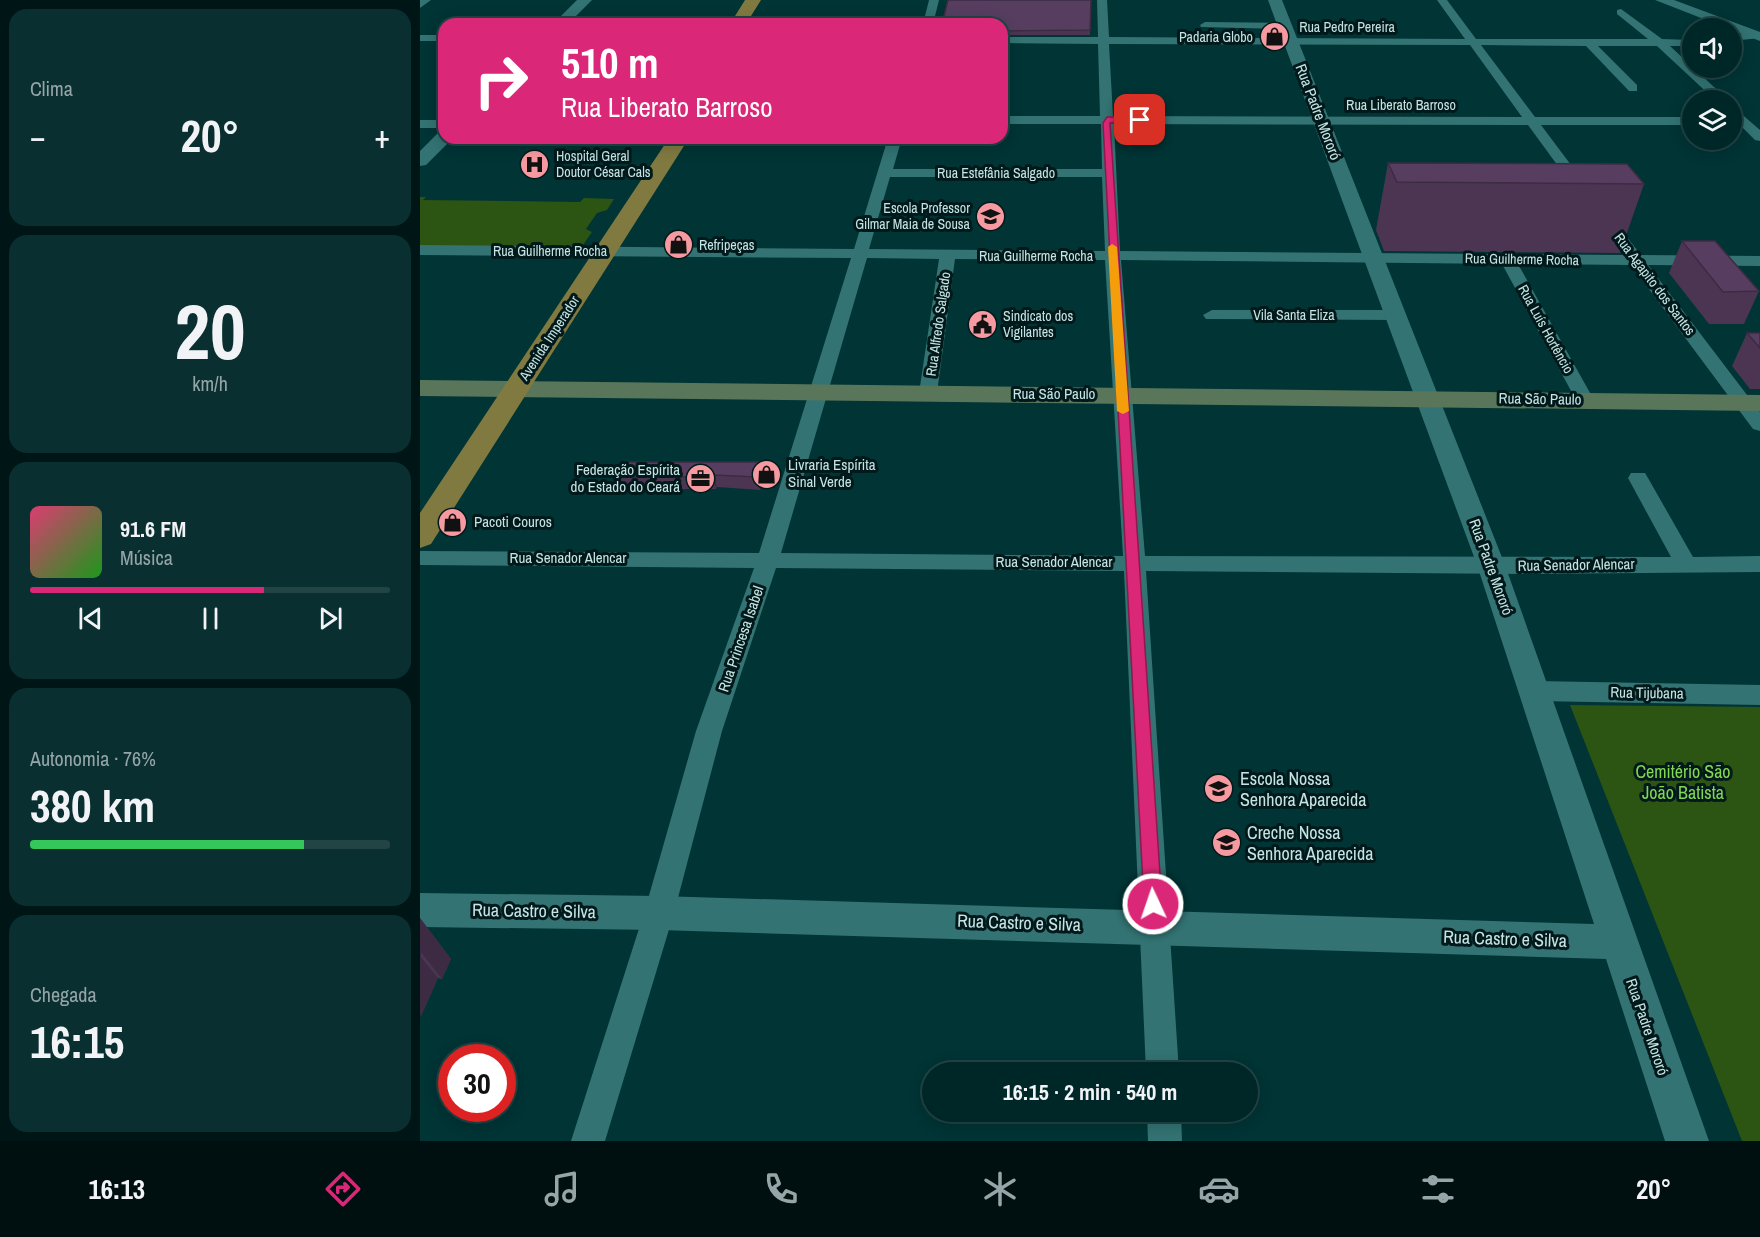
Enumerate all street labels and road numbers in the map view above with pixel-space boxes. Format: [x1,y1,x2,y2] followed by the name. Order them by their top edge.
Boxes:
[1299,18,1395,36] street label: Rua Pedro Pereira
[1291,61,1346,163] street label: Rua Padre Mororó
[1346,96,1456,114] street label: Rua Liberato Barroso
[937,164,1055,182] street label: Rua Estefânia Salgado
[1611,229,1700,339] street label: Rua Agapito dos Santos
[493,242,608,260] street label: Rua Guilherme Rocha
[979,247,1094,265] street label: Rua Guilherme Rocha
[1465,249,1580,269] street label: Rua Guilherme Rocha
[922,271,954,377] street label: Rua Alfredo Salgado
[1514,281,1578,377] street label: Rua Luís Hortêncio
[514,292,583,385] street label: Avenida Imperador
[1253,306,1335,324] street label: Vila Santa Eliza
[1013,383,1096,404] street label: Rua São Paulo
[1498,387,1582,410] street label: Rua São Paulo
[1464,516,1519,618] street label: Rua Padre Mororó
[510,547,626,568] street label: Rua Senador Alencar
[996,551,1112,572] street label: Rua Senador Alencar
[1517,553,1635,576] street label: Rua Senador Alencar
[713,583,768,695] street label: Rua Princesa Isabel
[1610,681,1684,704] street label: Rua Tijubana
[472,897,596,924] street label: Rua Castro e Silva
[957,908,1081,937] street label: Rua Castro e Silva
[1443,924,1567,953] street label: Rua Castro e Silva
[1621,976,1674,1078] street label: Rua Padre Mororó

